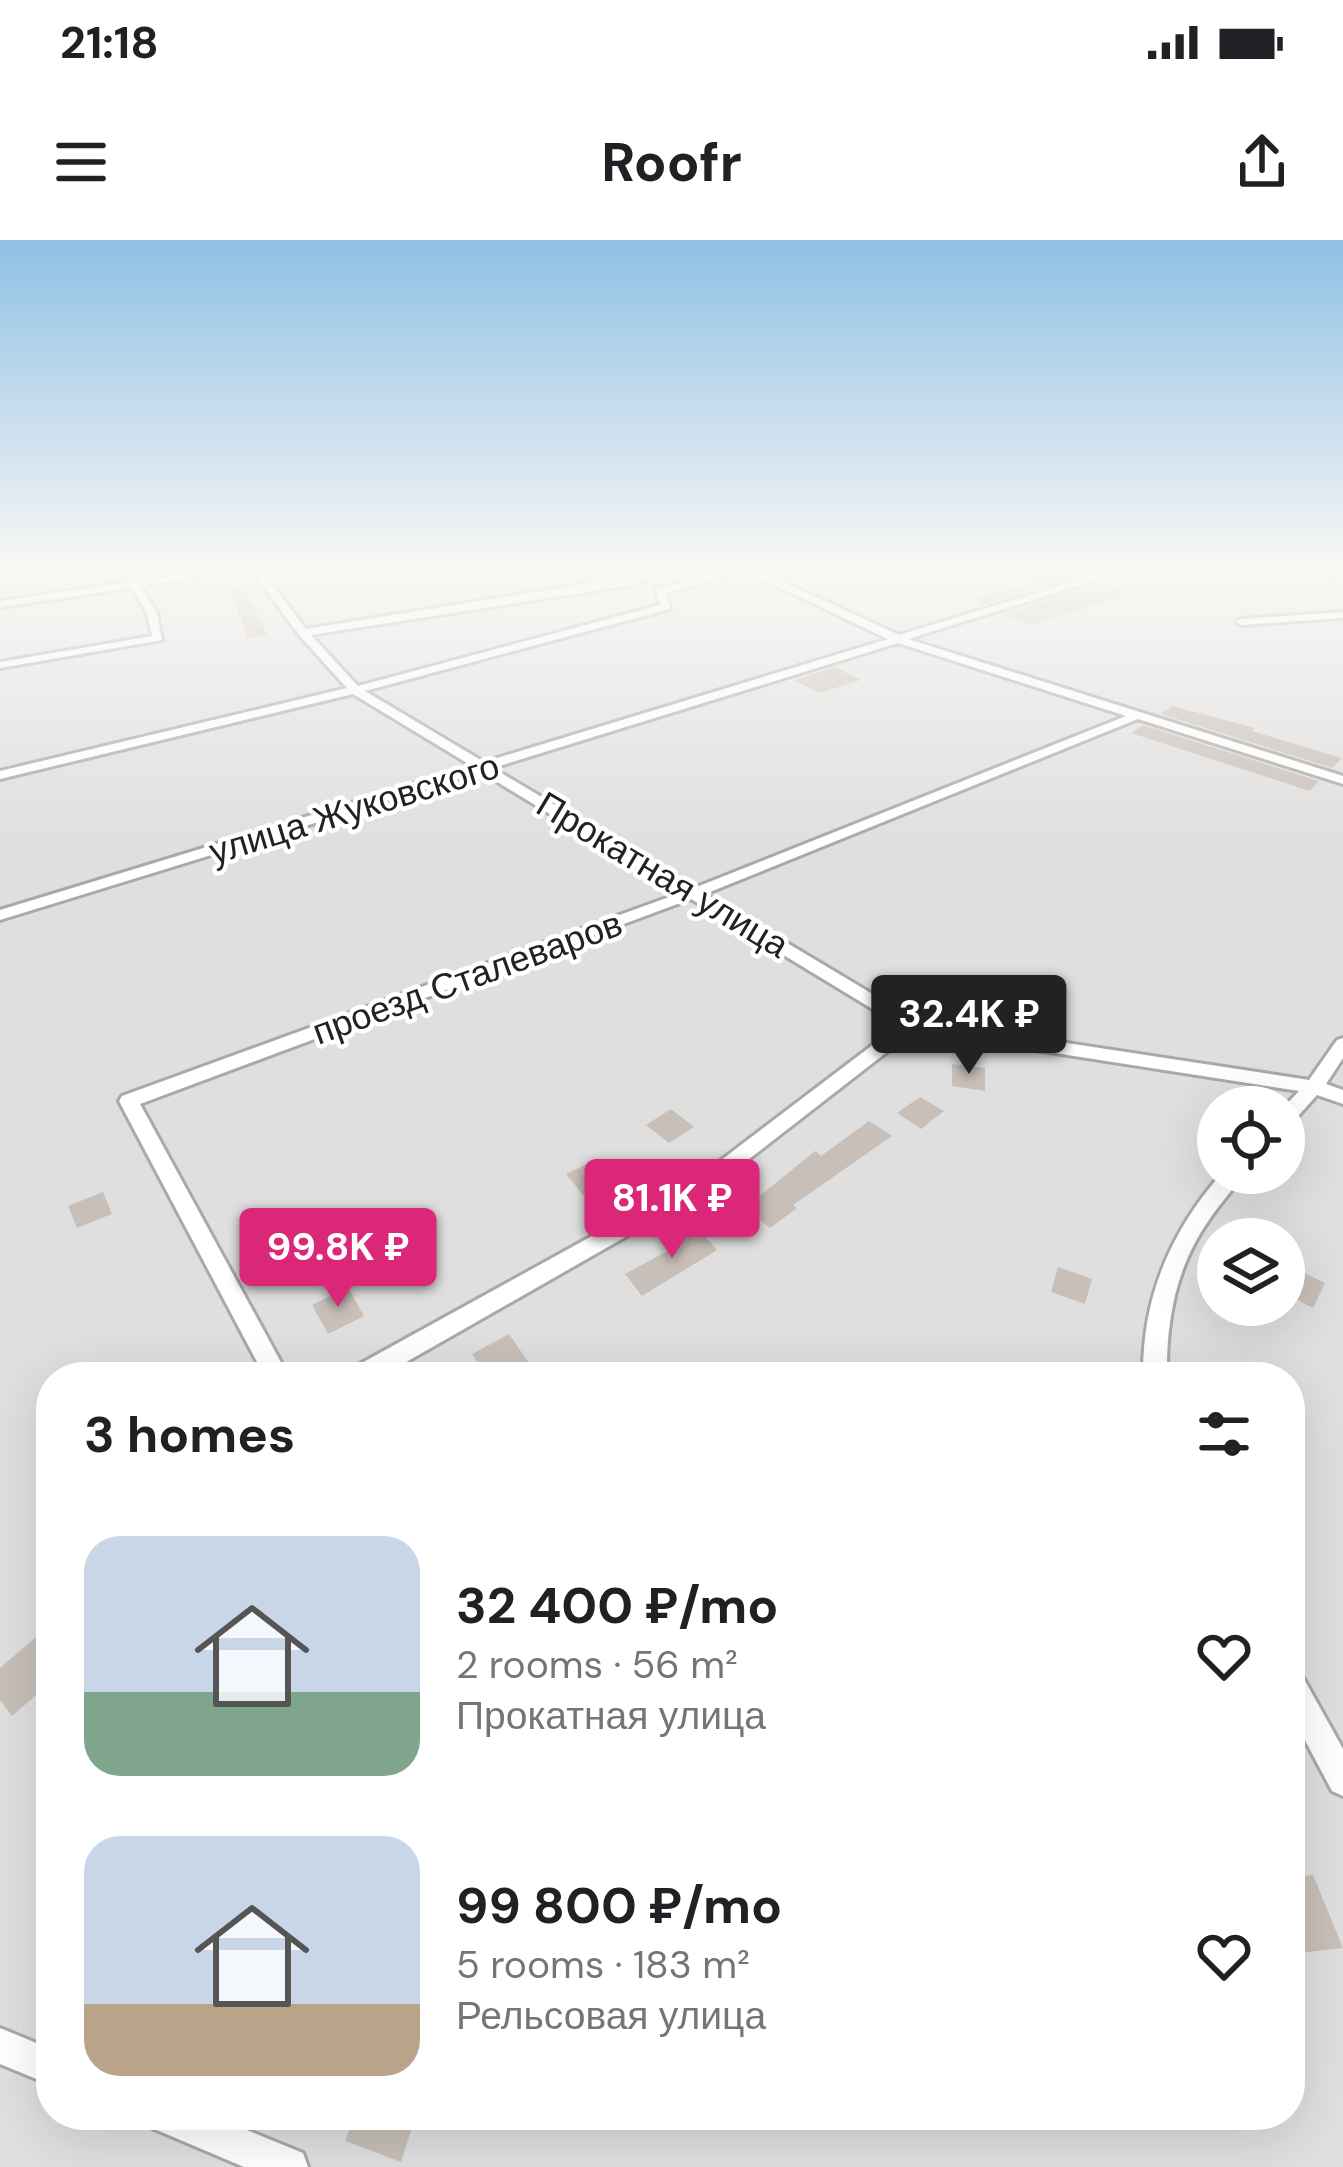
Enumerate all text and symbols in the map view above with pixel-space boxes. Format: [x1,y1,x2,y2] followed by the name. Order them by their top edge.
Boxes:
[60,13,159,72] text: 21:18
[601,127,742,198] text: Roofr
[48,129,114,195] icon: menu
[1229,129,1295,195] icon: share
[203,742,505,875] street label: улица Жуковского
[528,781,798,969] street label: Прокатная улица
[306,900,628,1055] street label: проезд Сталеваров
[858,975,1080,1077] pin: 32.4K ₽
[898,988,1040,1039] text: 32.4K ₽
[1197,1086,1305,1326] map controls
[1197,1086,1305,1194] button: locate
[561,1159,783,1261] pin: 81.1K ₽
[612,1172,732,1223] text: 81.1K ₽
[227,1208,449,1310] pin: 99.8K ₽
[1197,1218,1305,1326] button: layers
[266,1221,410,1272] text: 99.8K ₽
[84,1401,295,1468] text: 3 homes
[1191,1401,1257,1467] icon: filters
[456,1572,778,1639] text: 32 400 ₽/mo
[180,1584,324,1728] icon: home
[1191,1623,1257,1689] icon: heart
[456,1639,738,1690] text: 2 rooms · 56 m²
[456,1690,766,1741] text: Прокатная улица
[456,1872,782,1939] text: 99 800 ₽/mo
[180,1884,324,2028] icon: home
[1191,1923,1257,1989] icon: heart
[456,1939,750,1990] text: 5 rooms · 183 m²
[456,1990,766,2041] text: Рельсовая улица

